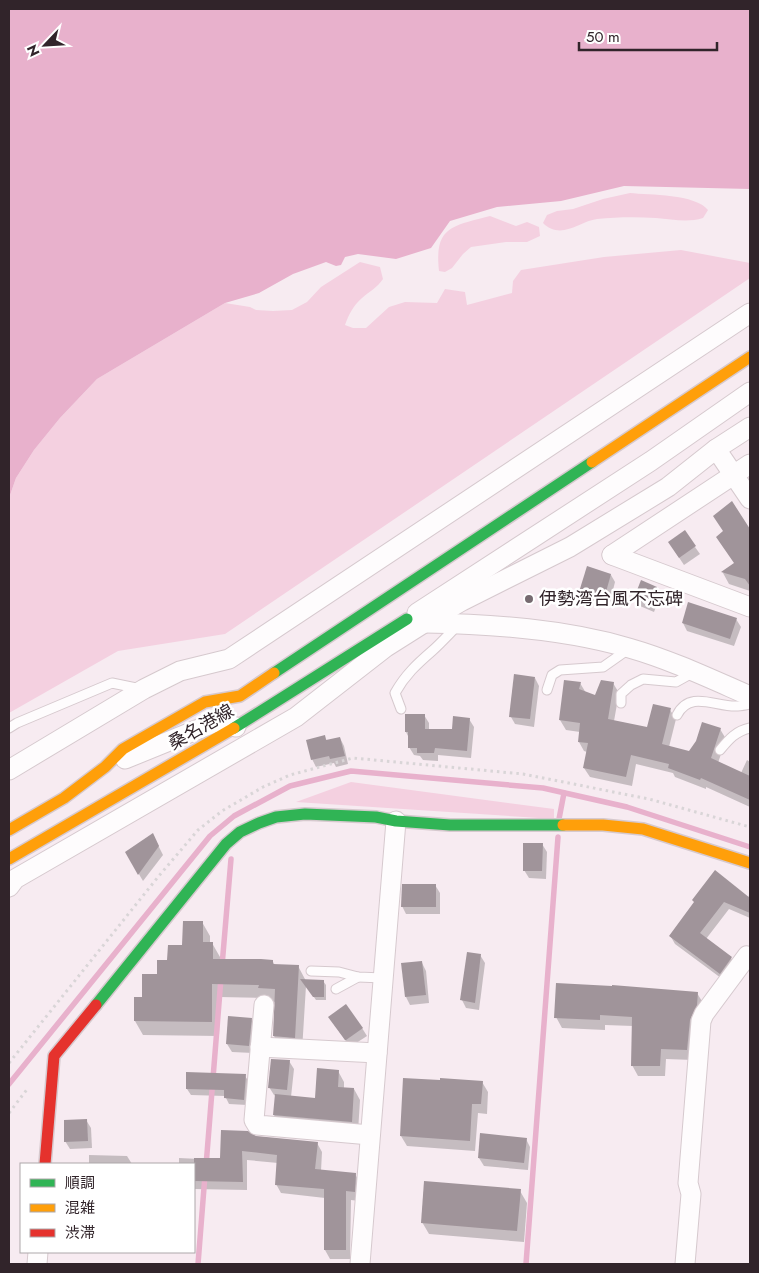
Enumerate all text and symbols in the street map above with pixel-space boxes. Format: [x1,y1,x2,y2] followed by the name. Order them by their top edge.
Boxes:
[20,20,70,70] north arrow
[579,20,716,52] scale bar
[586,26,620,48] text: 50 m
[22,41,45,60] text: N
[539,586,683,612] place label: 伊勢湾台風不忘碑
[523,593,535,605] marker: 伊勢湾台風不忘碑
[163,698,239,756] street label: 桑名港線
[20,1163,195,1253] legend
[65,1172,95,1194] text: 順調
[65,1197,95,1219] text: 混雑
[65,1222,95,1244] text: 渋滞

